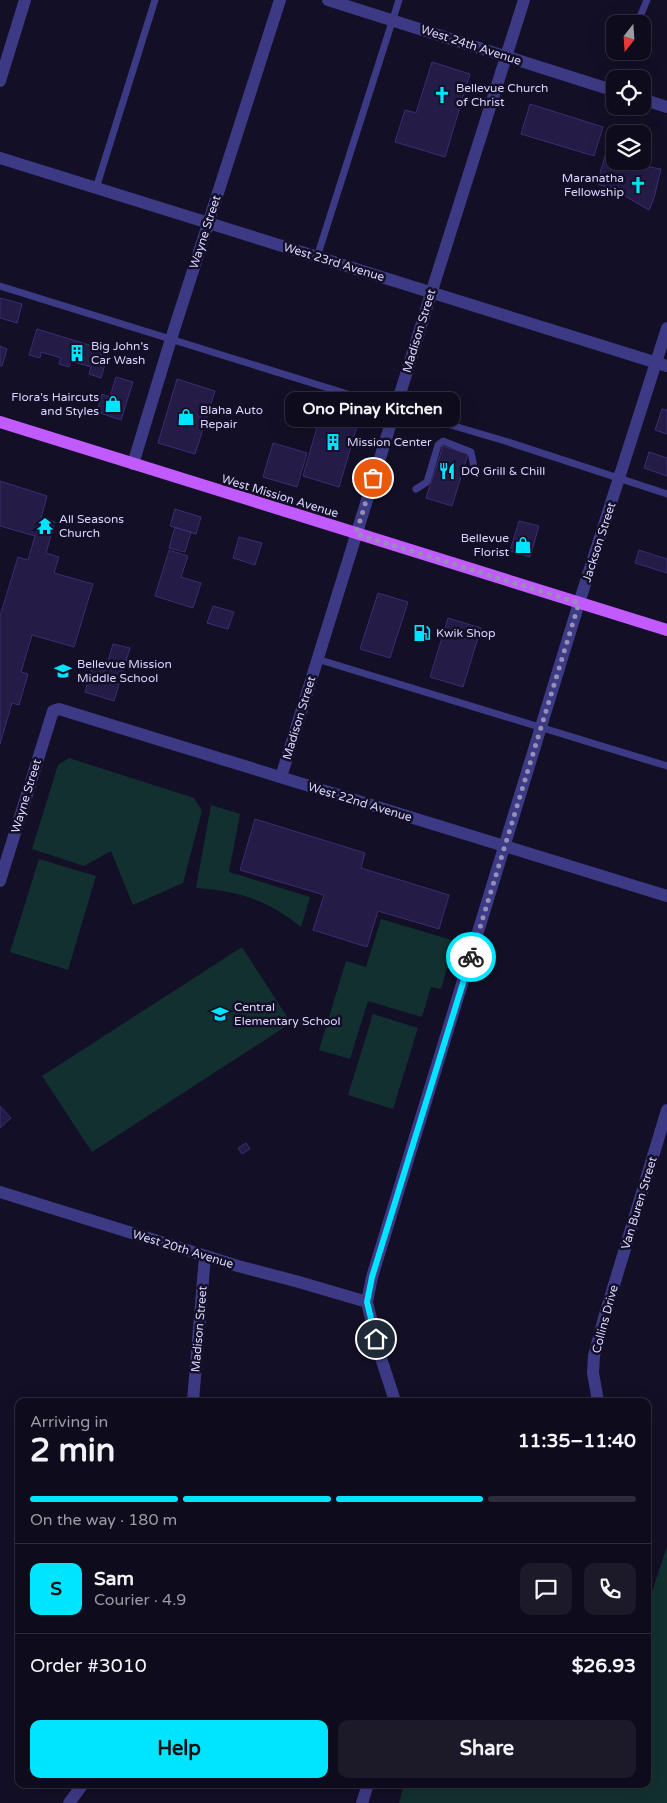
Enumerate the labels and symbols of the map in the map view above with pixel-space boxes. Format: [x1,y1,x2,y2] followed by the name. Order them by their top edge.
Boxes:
[606,15,651,60] north arrow
[419,22,523,68] street label: West 24th Avenue
[456,81,548,109] place label: Bellevue Church of Christ
[432,85,452,105] church icon: Bellevue Church of Christ
[562,171,624,199] place label: Maranatha Fellowship
[628,175,648,195] church icon: Maranatha Fellowship
[187,193,224,270] street label: Wayne Street
[282,240,386,284] street label: West 23rd Avenue
[400,287,438,374] street label: Madison Street
[91,339,149,367] place label: Big John's Car Wash
[67,343,87,363] building icon: Big John's Car Wash
[11,390,99,418] place label: Flora's Haircuts and Styles
[286,393,460,428] callout: Ono Pinay Kitchen
[103,394,123,414] shop icon: Flora's Haircuts and Styles
[200,403,263,431] place label: Blaha Auto Repair
[176,407,196,427] shop icon: Blaha Auto Repair
[323,432,343,452] building icon: Mission Center
[347,435,432,449] place label: Mission Center
[352,457,394,499] pin
[437,461,457,481] restaurant icon: DQ Grill & Chill
[461,464,545,478] place label: DQ Grill & Chill
[220,472,340,521] street label: West Mission Avenue
[580,500,619,584] street label: Jackson Street
[59,512,124,540] place label: All Seasons Church
[35,516,55,536] temple icon: All Seasons Church
[461,531,509,559] place label: Bellevue Florist
[513,535,533,555] shop icon: Bellevue Florist
[412,623,432,643] fuel station icon: Kwik Shop
[436,626,496,640] place label: Kwik Shop
[77,657,172,685] place label: Bellevue Mission Middle School
[53,661,73,681] school or university icon: Bellevue Mission Middle School
[280,674,318,761] street label: Madison Street
[8,757,44,835] street label: Wayne Street
[306,780,414,825] street label: West 22nd Avenue
[446,932,496,982] courier
[234,1000,341,1028] place label: Central Elementary School
[210,1004,230,1024] school or university icon: Central Elementary School
[618,1155,660,1251] street label: Van Buren Street
[131,1227,235,1271] street label: West 20th Avenue
[589,1283,621,1355] street label: Collins Drive
[188,1285,210,1373] street label: Madison Street
[355,1318,397,1360] pin

